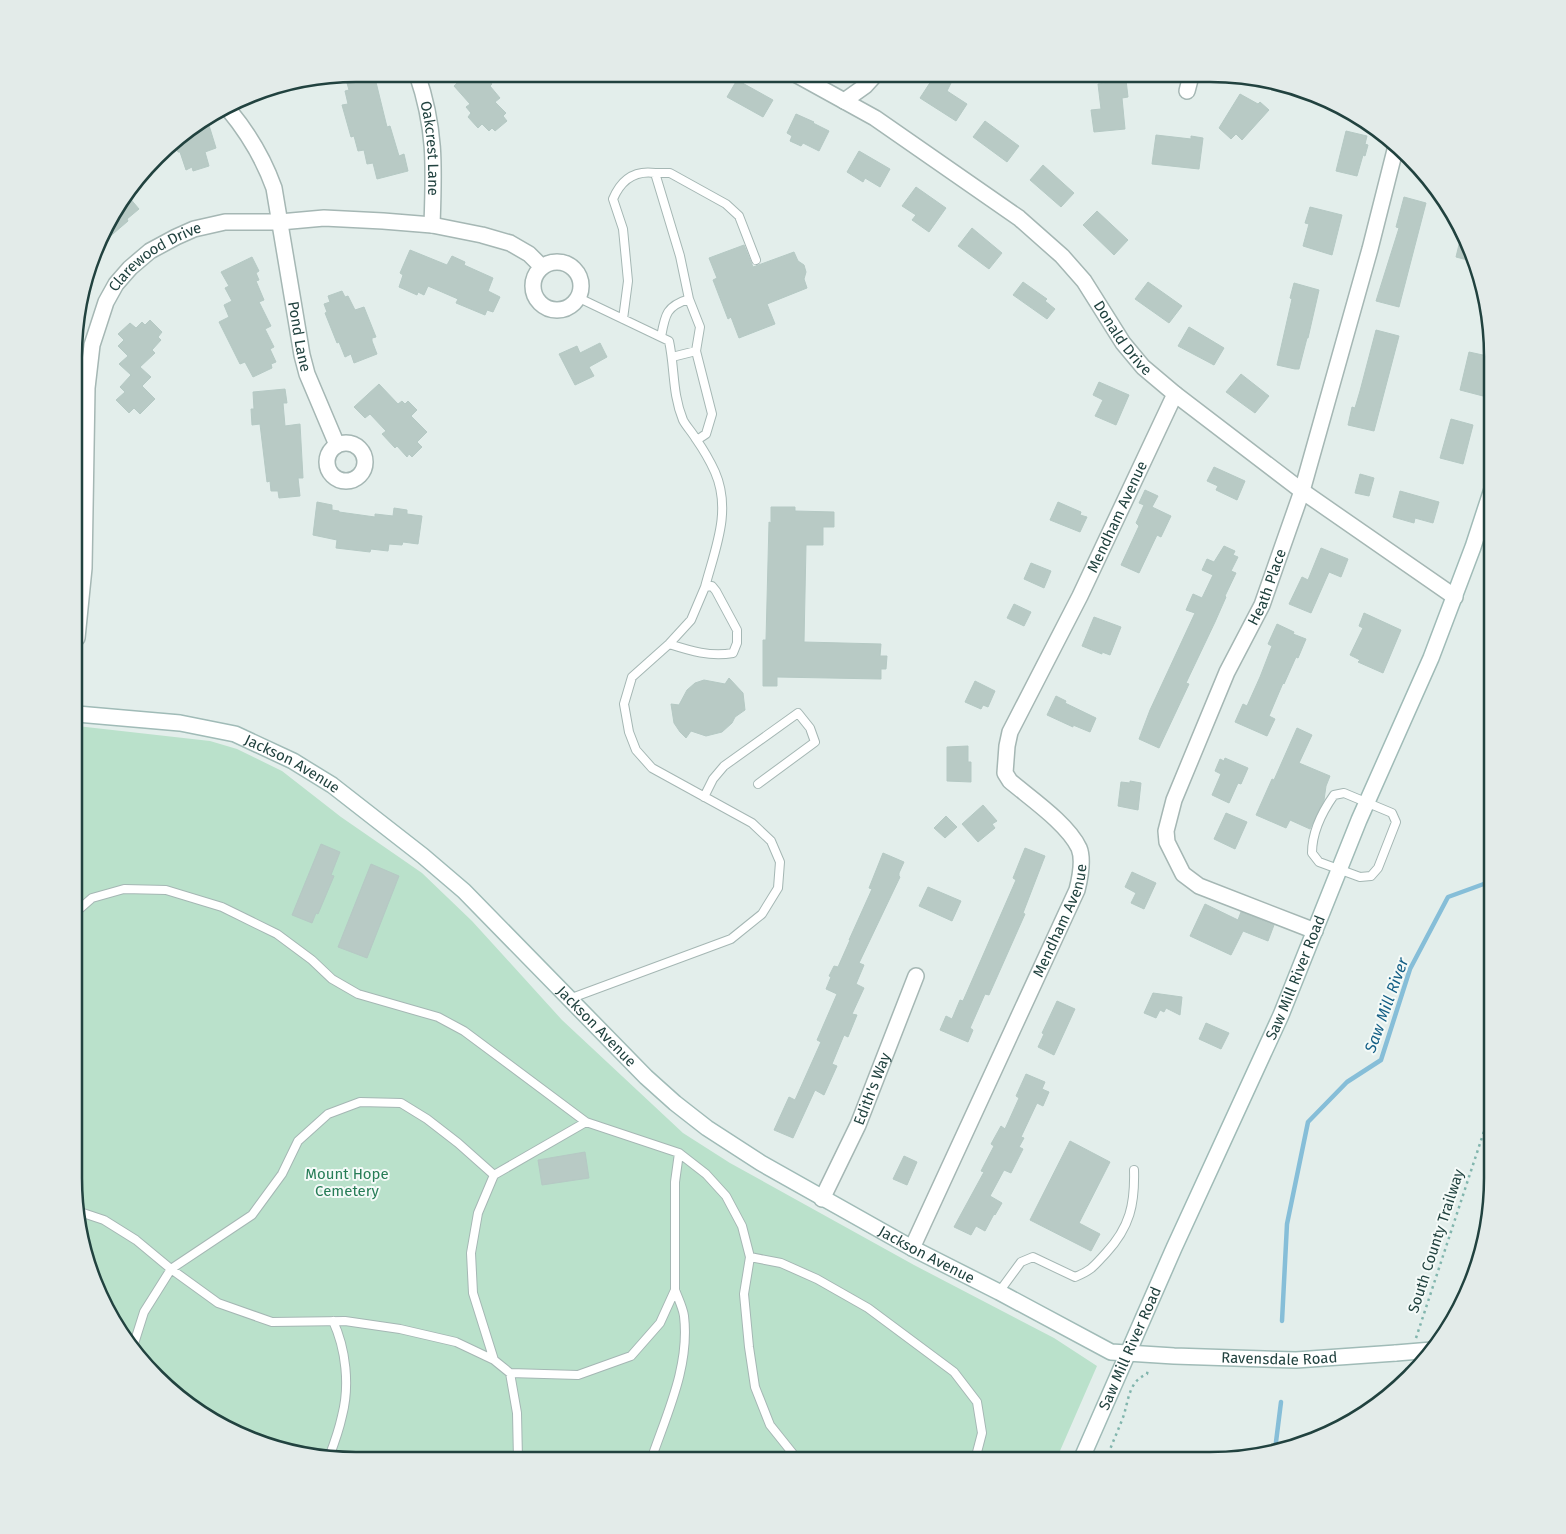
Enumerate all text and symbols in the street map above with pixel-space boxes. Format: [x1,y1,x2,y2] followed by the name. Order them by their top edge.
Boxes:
[416,99,442,196] street label: Oakcrest Lane
[105,219,203,294] street label: Clarewood Drive
[1090,297,1155,379] street label: Donald Drive
[284,300,315,374] street label: Pond Lane
[1083,458,1151,576] street label: Mendham Avenue
[1244,546,1290,628] street label: Heath Place
[242,731,344,797] street label: Jackson Avenue
[1029,863,1090,980] street label: Mendham Avenue
[1262,913,1329,1043] street label: Saw Mill River Road
[1360,954,1413,1056] water label: Saw Mill River
[553,982,640,1071] street label: Jackson Avenue
[850,1049,895,1128] street label: Edith's Way
[305,1165,389,1200] park label: Mount Hope Cemetery
[1404,1166,1468,1315] street label: South County Trailway
[875,1222,978,1287] street label: Jackson Avenue
[1095,1284,1165,1413] street label: Saw Mill River Road
[1221,1348,1338,1369] street label: Ravensdale Road

